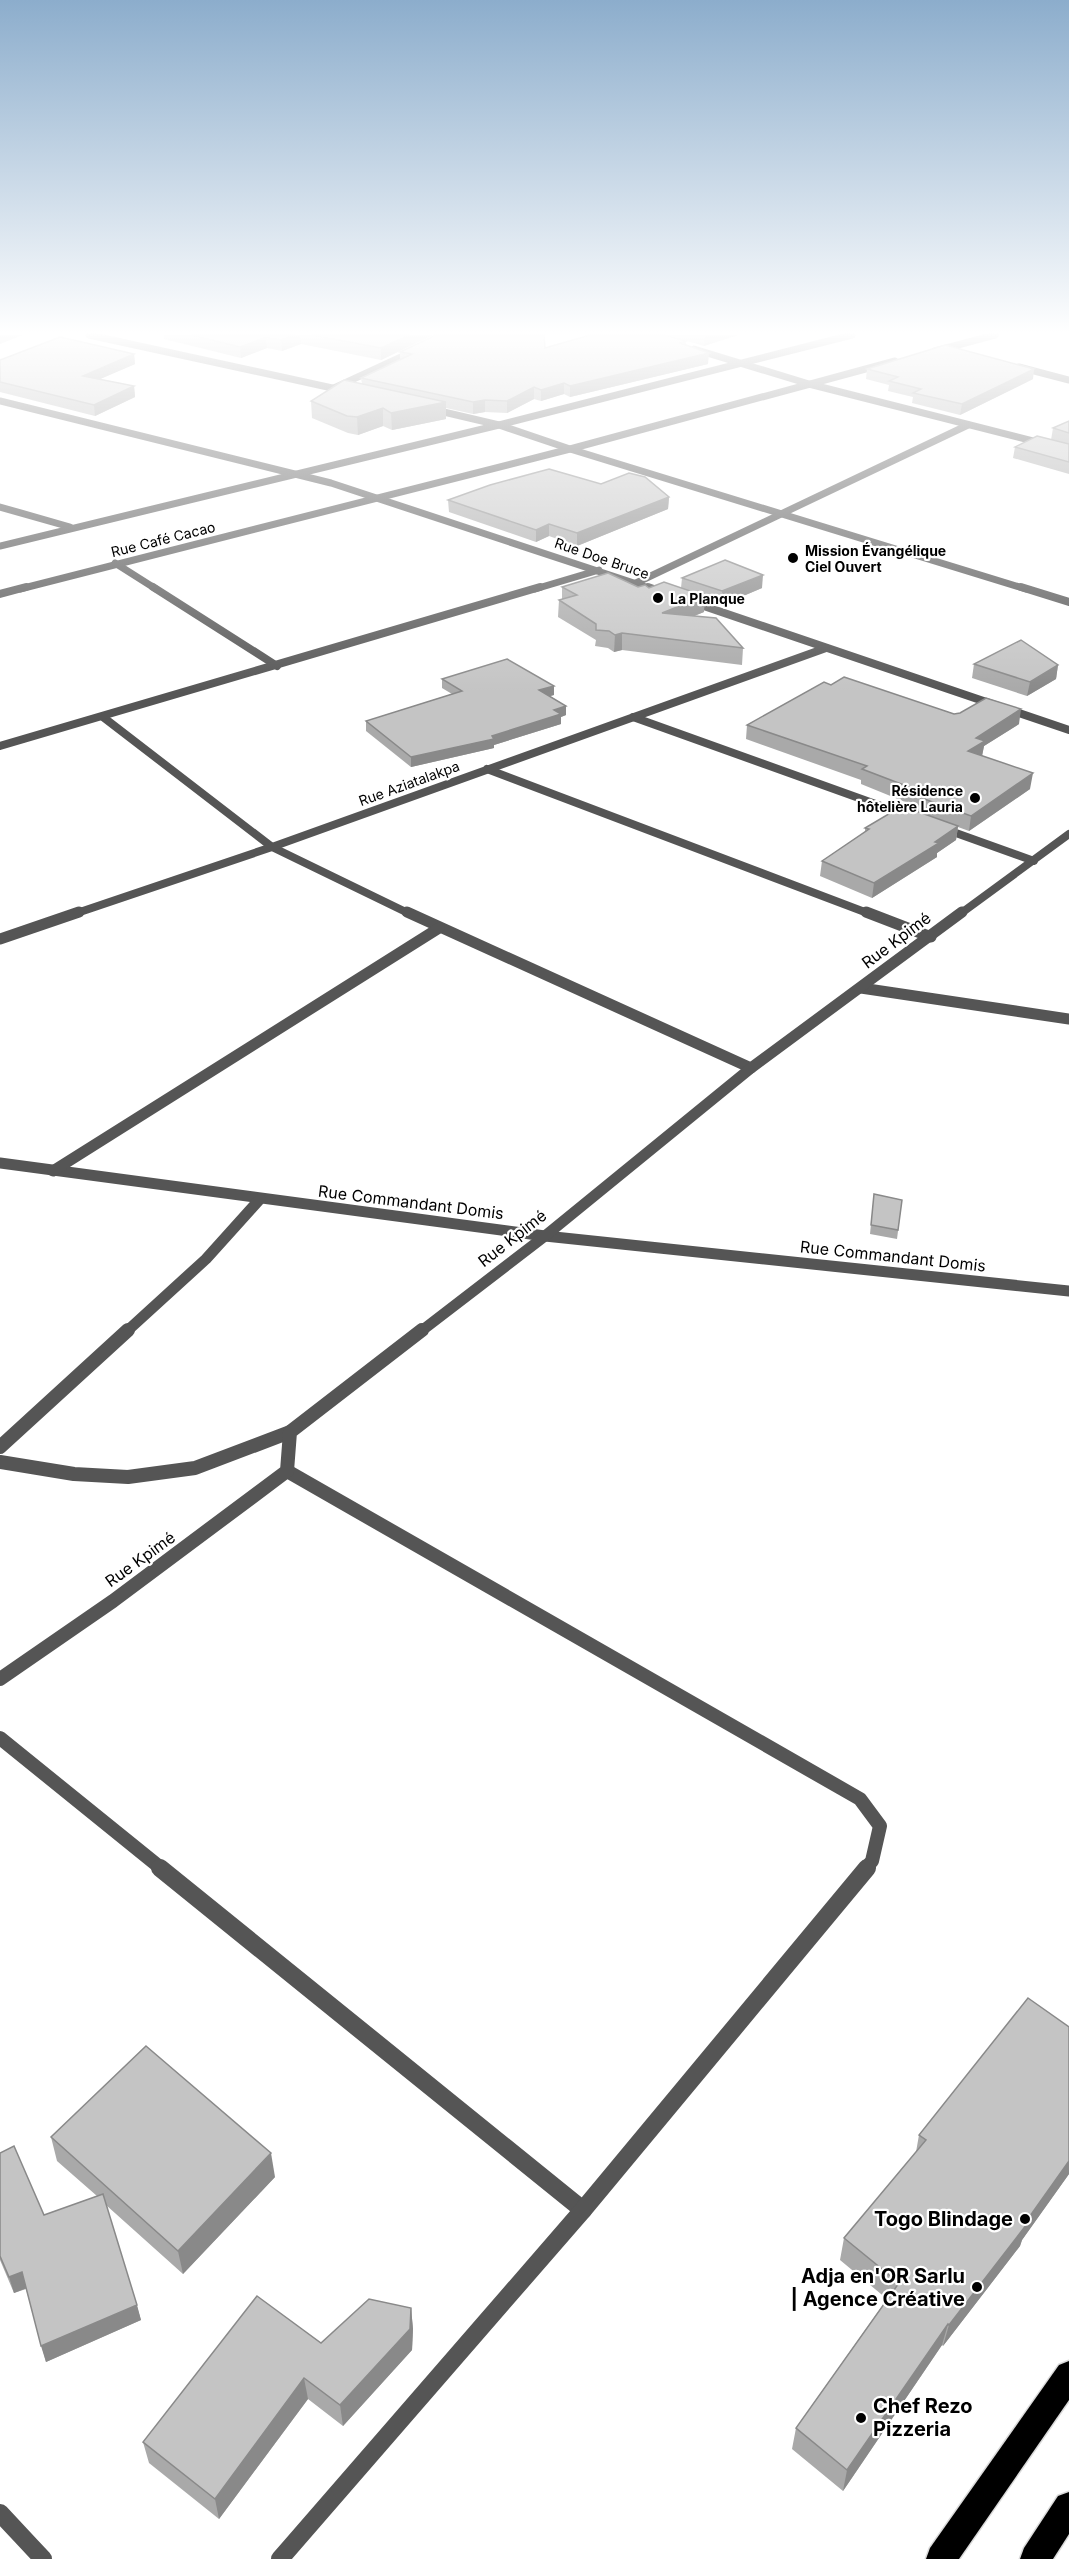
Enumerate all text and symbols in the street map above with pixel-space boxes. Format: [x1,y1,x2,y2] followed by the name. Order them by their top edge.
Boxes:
[109,518,217,560] street label: Rue Café Cacao
[552,534,652,582] street label: Rue Doe Bruce
[805,541,946,575] place label: Mission Évangélique Ciel Ouvert
[786,551,800,565] marker: Mission Évangélique Ciel Ouvert
[670,590,745,607] place label: La Planque
[651,591,665,605] marker: La Planque
[356,757,462,809] street label: Rue Aziatalakpa
[857,782,963,815] place label: Résidence hôtelière Lauria
[968,791,982,805] marker: Résidence hôtelière Lauria
[857,908,935,972] street label: Rue Kpimé
[317,1181,505,1223] street label: Rue Commandant Domis
[474,1205,550,1271] street label: Rue Kpimé
[799,1236,987,1276] street label: Rue Commandant Domis
[101,1527,179,1591] street label: Rue Kpimé
[874,2207,1013,2231] place label: Togo Blindage
[1018,2212,1032,2226] marker: Togo Blindage
[790,2264,965,2311] place label: Adja en'OR Sarlu | Agence Créative
[970,2280,984,2294] marker: Adja en'OR Sarlu | Agence Créative
[873,2394,973,2441] place label: Chef Rezo Pizzeria
[854,2411,868,2425] marker: Chef Rezo Pizzeria

